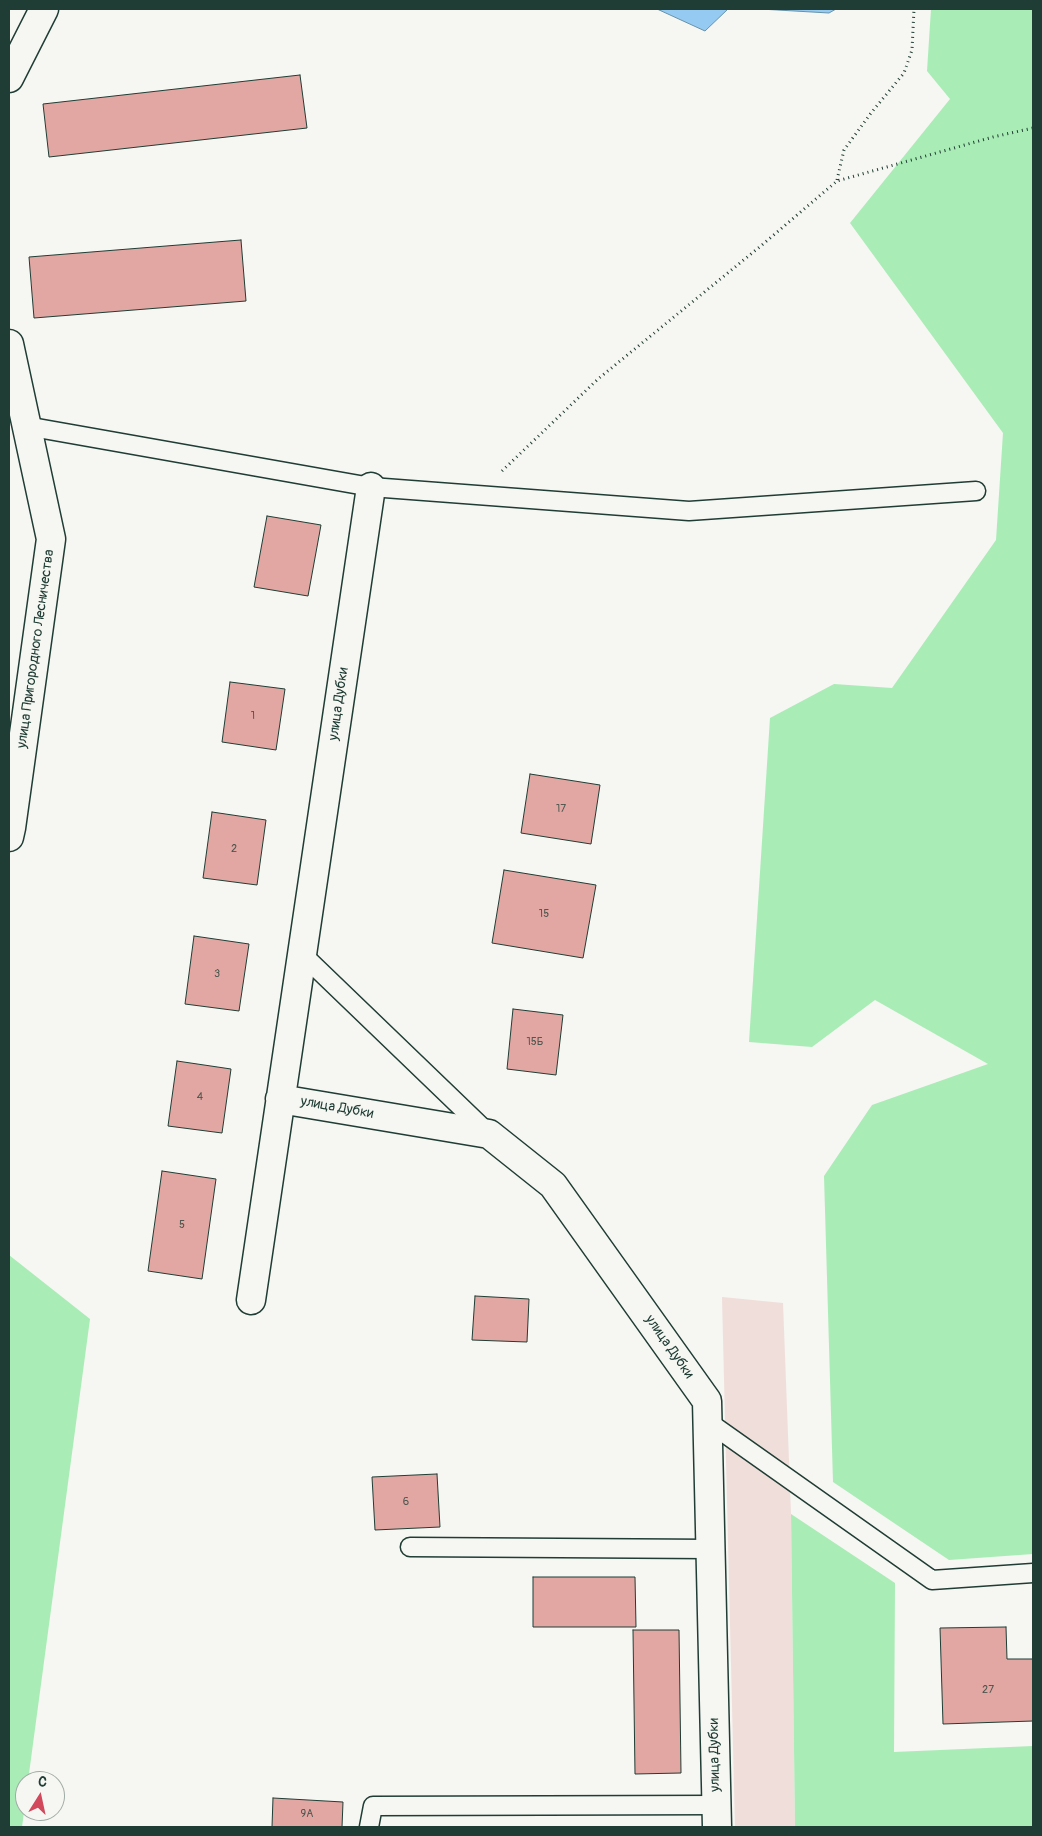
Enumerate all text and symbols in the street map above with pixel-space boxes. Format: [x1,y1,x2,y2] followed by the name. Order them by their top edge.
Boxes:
[14,548,58,750] street label: улица Пригородного Лесничества
[326,666,352,742] street label: улица Дубки
[251,709,255,723] house number: 1
[556,802,566,816] house number: 17
[231,842,237,856] house number: 2
[539,907,549,921] house number: 15
[214,967,220,981] house number: 3
[527,1035,543,1049] house number: 15Б
[197,1090,203,1104] house number: 4
[299,1093,375,1123] street label: улица Дубки
[179,1218,185,1232] house number: 5
[641,1312,697,1382] street label: улица Дубки
[403,1495,409,1509] house number: 6
[982,1683,994,1697] house number: 27
[706,1718,724,1792] street label: улица Дубки
[15,1771,65,1821] north arrow
[37,1773,48,1791] text: С
[301,1807,313,1821] house number: 9А

